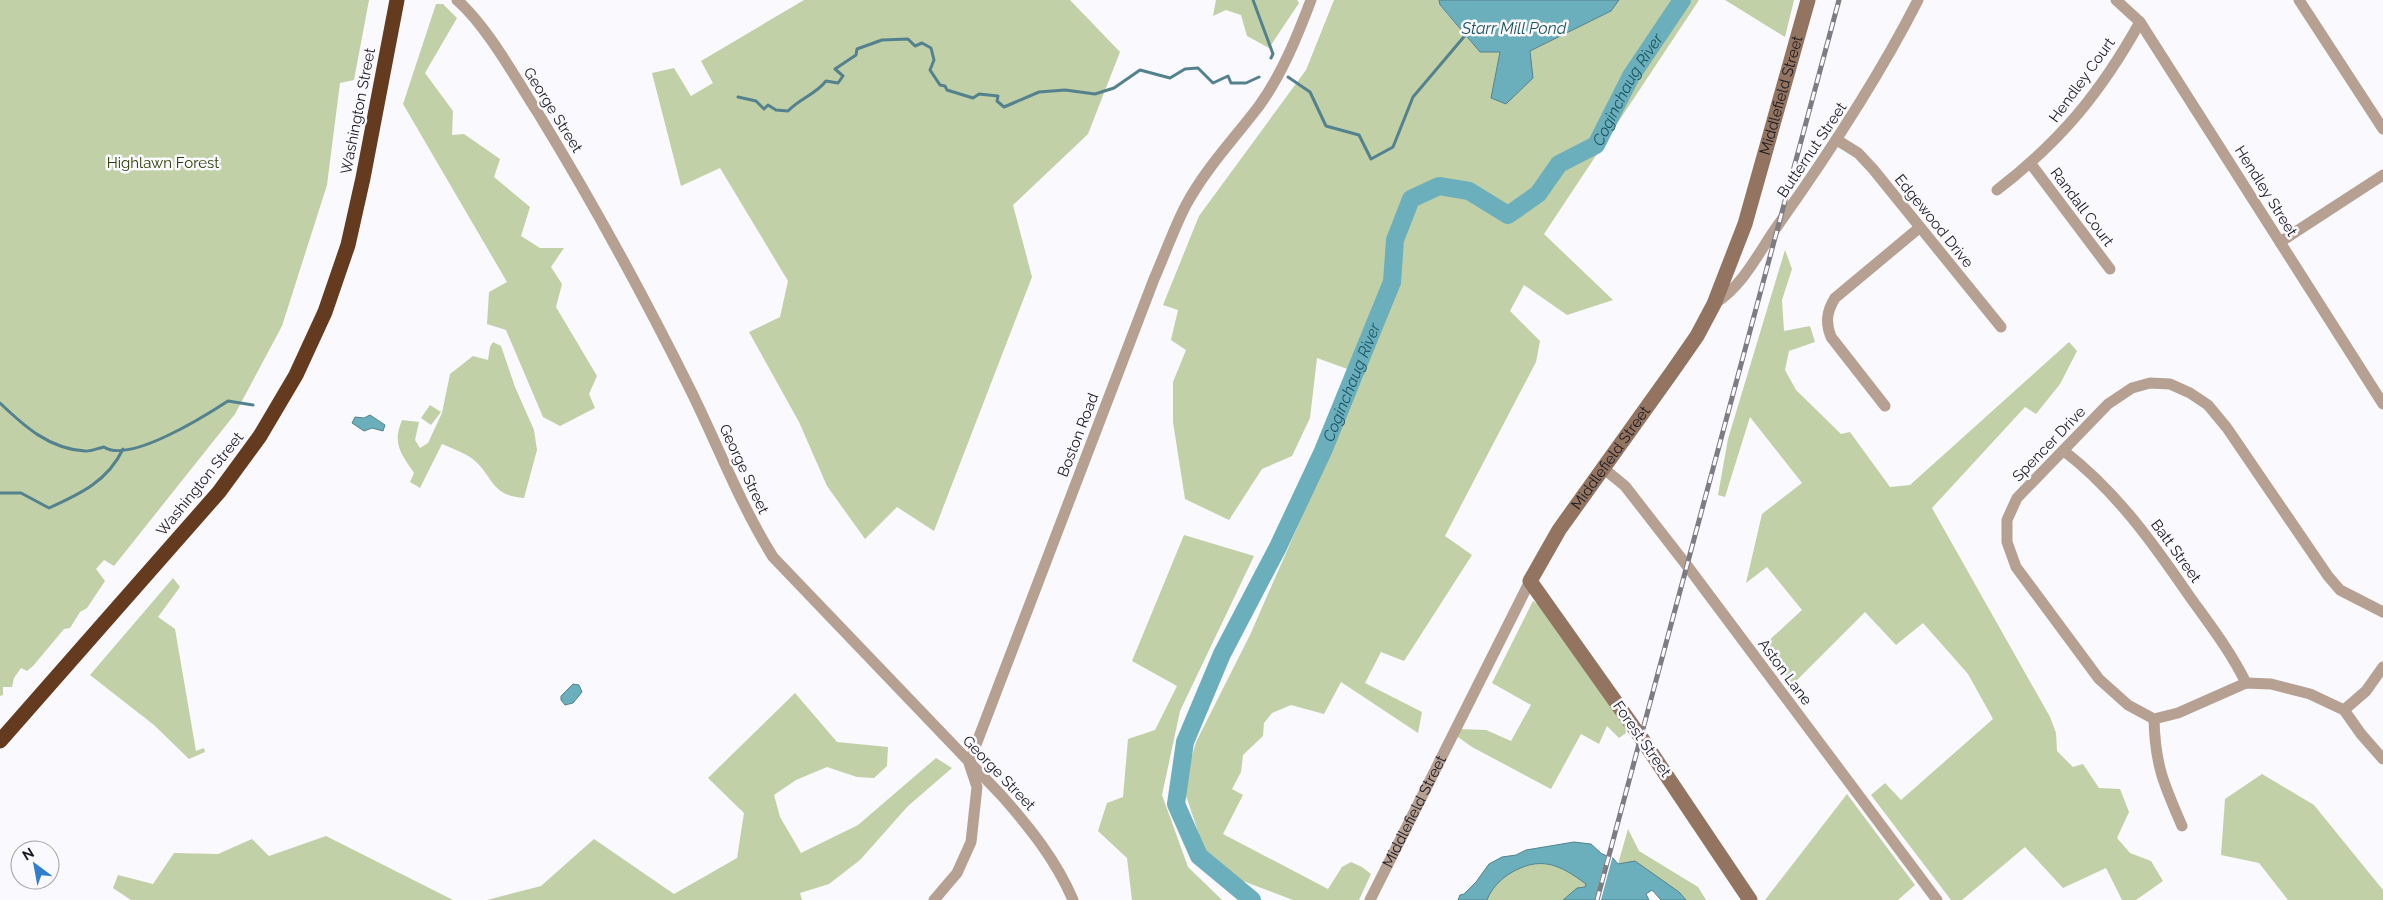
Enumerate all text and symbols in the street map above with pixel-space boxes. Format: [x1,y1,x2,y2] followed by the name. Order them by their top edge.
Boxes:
[1461,19,1567,38] water label: Starr Mill Pond
[1588,29,1667,149] water label: Coginchaug River
[1756,34,1807,157] street label: Middlefield Street
[2045,34,2119,126] street label: Hendley Court
[337,46,379,176] street label: Washington Street
[520,64,586,156] street label: George Street
[1774,99,1850,201] street label: Butternut Street
[2231,142,2301,240] street label: Hendley Street
[107,154,219,172] park label: Highlawn Forest
[2047,164,2117,250] street label: Randall Court
[1891,171,1977,271] street label: Edgewood Drive
[1319,320,1384,444] water label: Coginchaug River
[1054,390,1102,480] street label: Boston Road
[1567,402,1654,513] street label: Middlefield Street
[2009,403,2089,485] street label: Spencer Drive
[715,421,773,517] street label: George Street
[153,428,247,540] street label: Washington Street
[2147,516,2205,586] street label: Batt Street
[1754,635,1816,709] street label: Aston Lane
[1609,697,1675,781] street label: Forest Street
[959,732,1039,814] street label: George Street
[1379,752,1450,871] street label: Middlefield Street
[10,840,60,890] north arrow
[19,844,37,864] text: N

